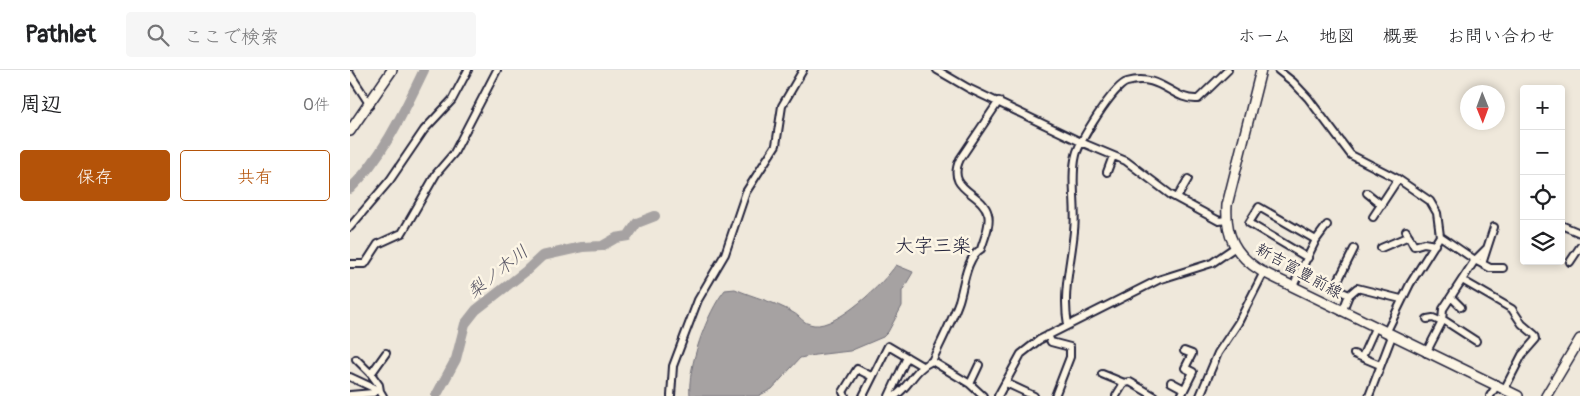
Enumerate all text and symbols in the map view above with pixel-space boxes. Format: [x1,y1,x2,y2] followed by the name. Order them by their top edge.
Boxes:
[126,12,476,57] search box
[25,20,96,49] text: Pathlet
[144,21,172,49] icon: search
[184,25,279,49] text: ここで検索
[1238,25,1291,48] text: ホーム
[1319,25,1355,48] text: 地図
[1383,25,1419,48] text: 概要
[1447,25,1555,48] text: お問い合わせ
[1460,85,1505,130] north arrow
[1520,85,1565,265] map controls
[1520,85,1565,130] button: +
[20,91,62,118] text: 周辺
[303,95,330,115] text: 0件
[1520,130,1565,175] button: −
[20,150,170,201] button: 保存
[180,150,330,201] button: 共有
[1520,175,1565,220] button: locate
[1520,220,1565,265] button: layers
[895,234,971,258] district label: 大字三楽
[1252,239,1346,303] street label: 新吉富豊前線
[463,240,533,304] water label: 梨ノ木川

